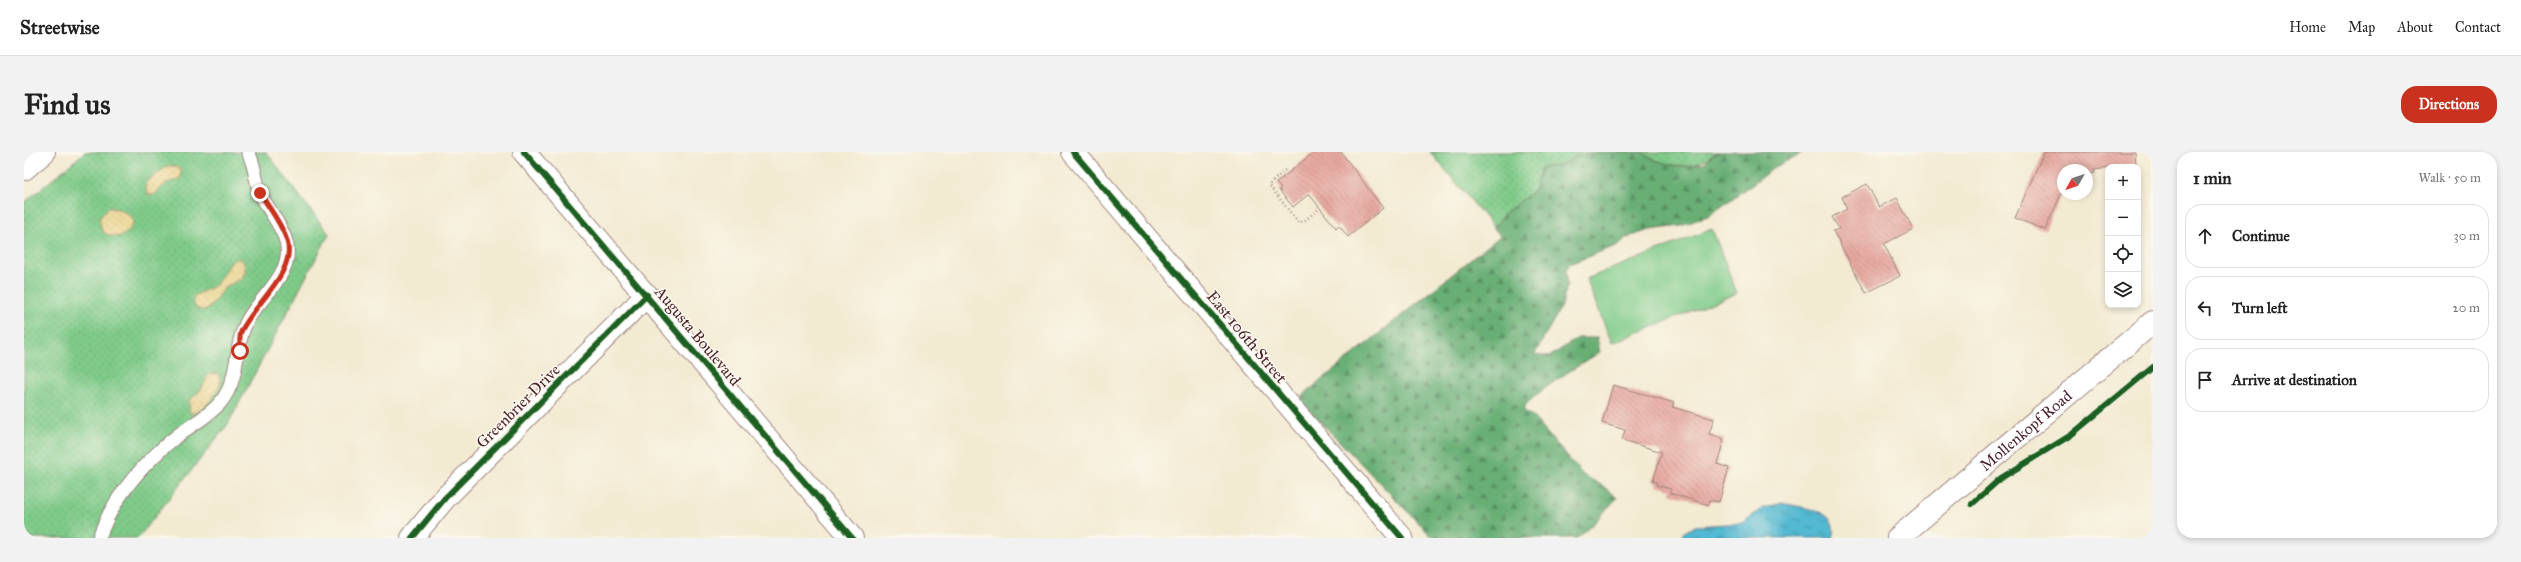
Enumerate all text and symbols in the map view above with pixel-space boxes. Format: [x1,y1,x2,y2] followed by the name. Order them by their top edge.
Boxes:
[20,16,100,39] text: Streetwise
[2289,19,2326,36] text: Home
[2348,19,2375,36] text: Map
[2397,19,2433,36] text: About
[2455,19,2501,36] text: Contact
[2401,86,2497,123] button: Directions
[24,87,110,122] text: Find us
[2057,164,2093,200] north arrow
[2105,164,2141,308] map controls
[2105,164,2141,200] button: +
[2193,168,2232,189] text: 1 min
[2418,170,2481,186] text: Walk · 50 m
[251,184,269,202] route end
[2105,200,2141,236] button: −
[2194,225,2216,247] icon: ahead
[2232,227,2290,245] text: Continue
[2454,228,2480,244] text: 30 m
[2105,236,2141,272] button: locate
[2105,272,2141,308] button: layers
[650,282,745,390] street label: Augusta Boulevard
[1203,287,1291,387] street label: East 106th Street
[2194,297,2216,319] icon: left
[2232,299,2288,317] text: Turn left
[2452,300,2480,316] text: 20 m
[231,342,249,360] route start
[472,360,564,452] street label: Greenbrier Drive
[2194,369,2216,391] icon: arrive
[2232,371,2357,389] text: Arrive at destination
[1976,386,2075,474] street label: Mollenkopf Road

